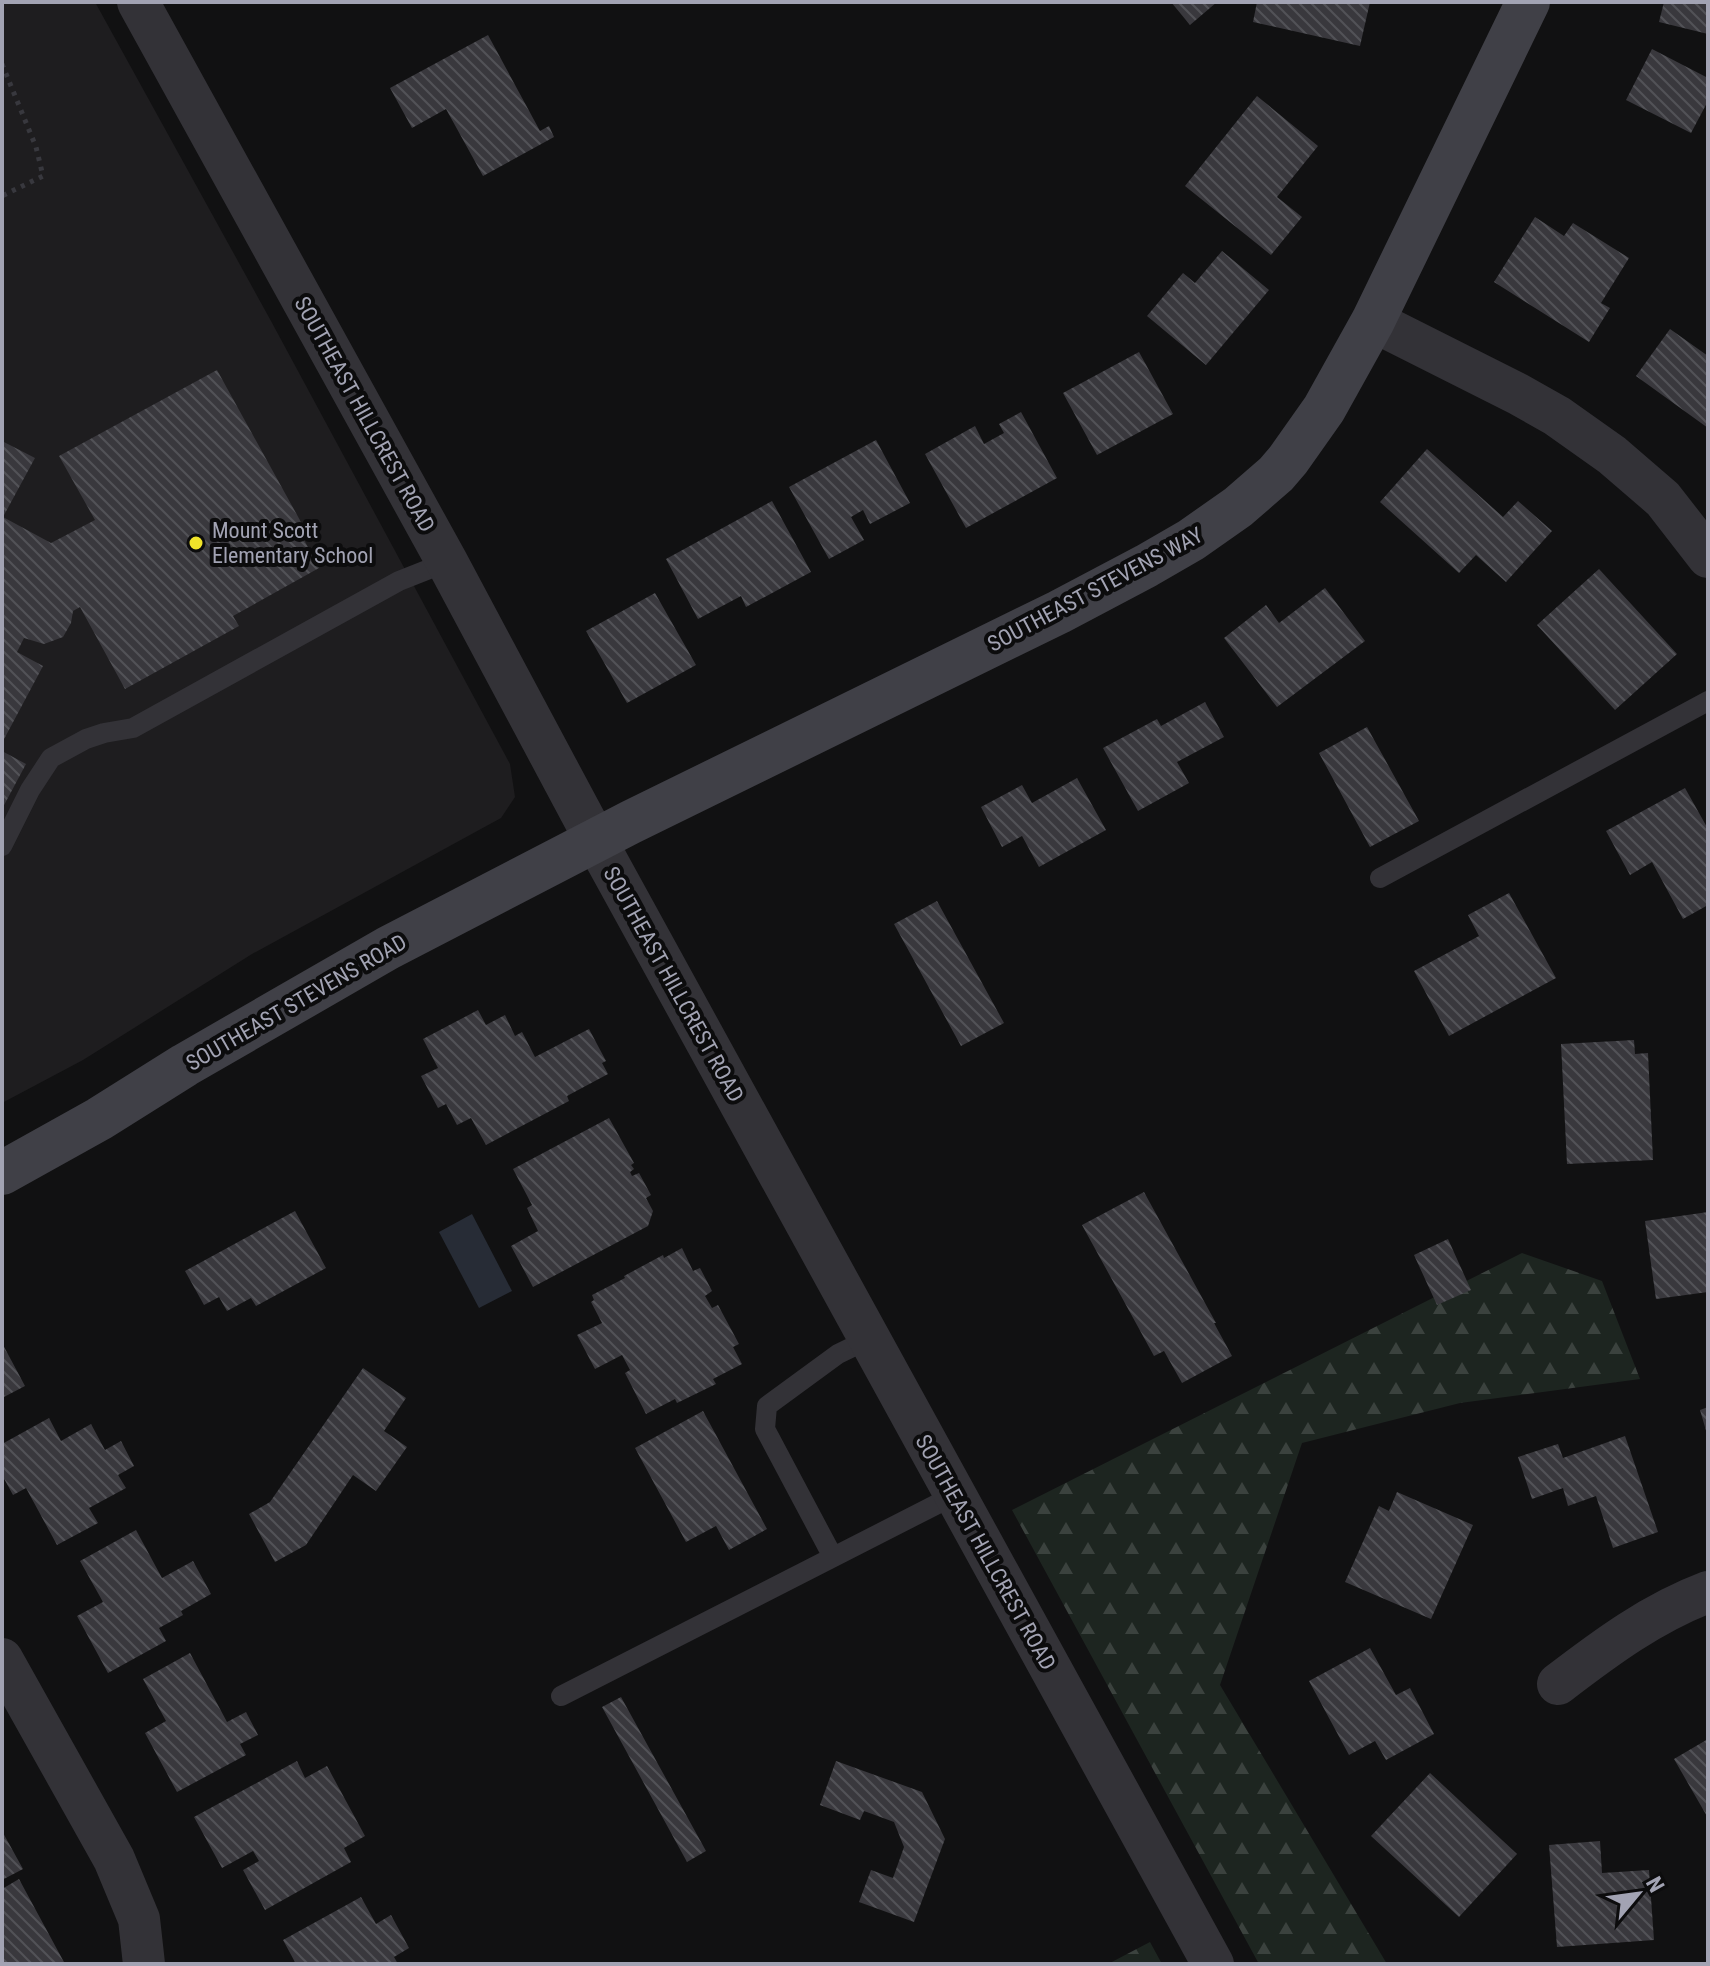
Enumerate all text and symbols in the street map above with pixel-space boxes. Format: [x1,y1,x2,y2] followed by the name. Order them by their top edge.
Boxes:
[289,292,440,536] street label: SOUTHEAST HILLCREST ROAD
[212,518,373,568] place label: Mount Scott Elementary School
[983,522,1207,657] street label: SOUTHEAST STEVENS WAY
[187,534,205,552] marker: Mount Scott Elementary School
[598,862,749,1106] street label: SOUTHEAST HILLCREST ROAD
[182,929,411,1076] street label: SOUTHEAST STEVENS ROAD
[910,1430,1061,1674] street label: SOUTHEAST HILLCREST ROAD
[1598,1854,1678,1934] north arrow
[1641,1873,1669,1897] text: N

